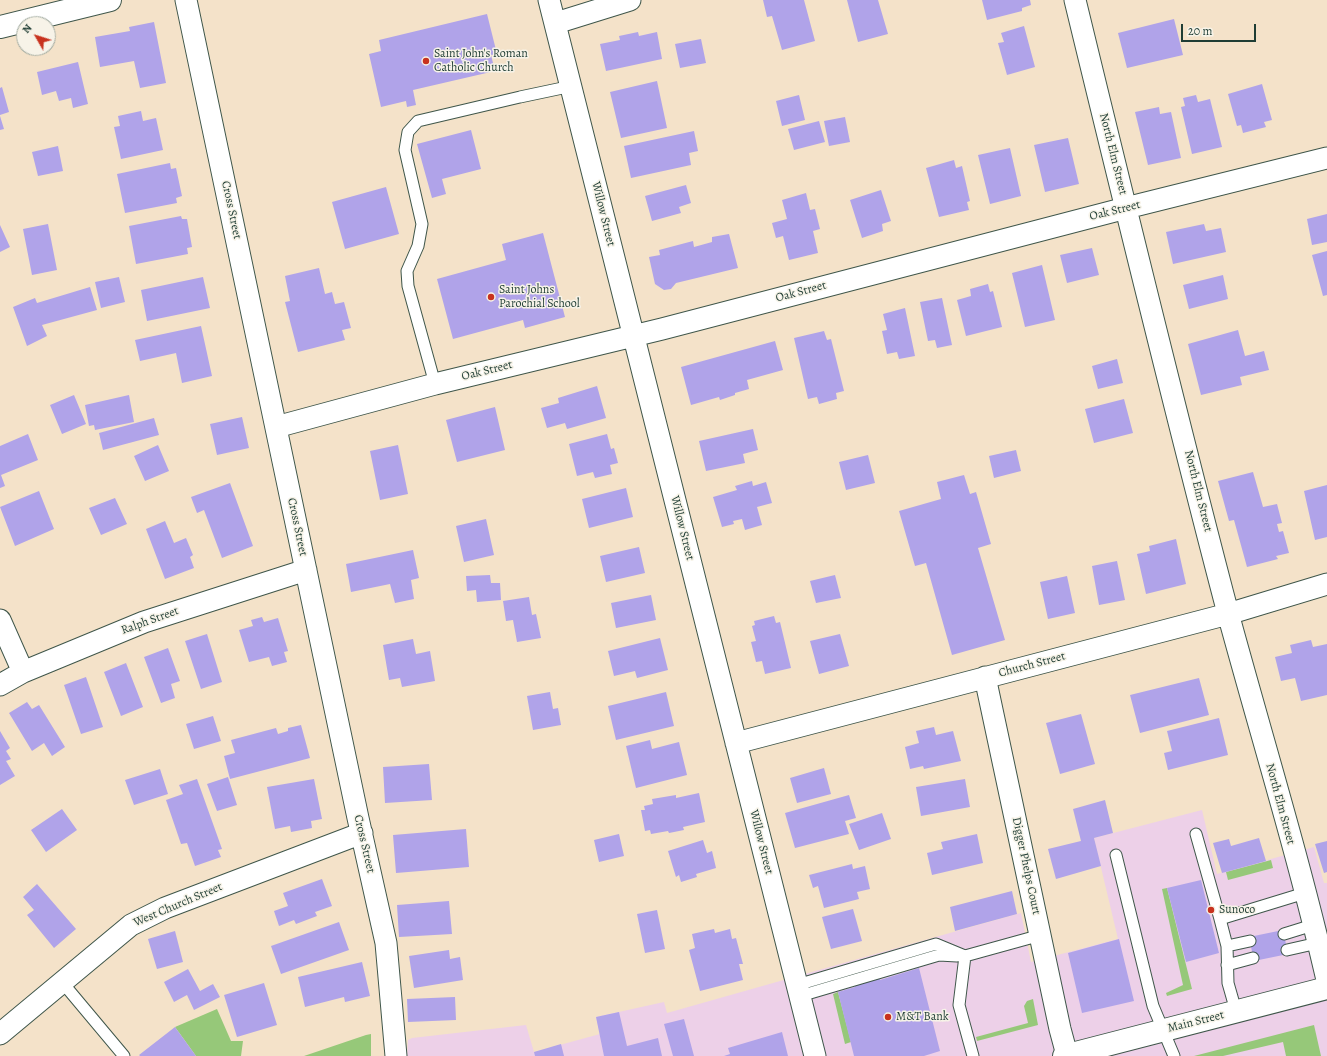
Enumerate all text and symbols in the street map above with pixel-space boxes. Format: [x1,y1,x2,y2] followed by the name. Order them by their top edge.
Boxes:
[16,16,56,56] north arrow
[1183,16,1258,42] scale bar
[19,21,35,37] text: N
[1188,23,1212,39] text: 20 m
[434,47,528,75] place label: Saint John's Roman Catholic Church
[421,56,431,66] marker: Saint John's Roman Catholic Church
[1096,112,1130,196] street label: North Elm Street
[218,180,244,240] street label: Cross Street
[588,180,618,248] street label: Willow Street
[1088,198,1142,224] street label: Oak Street
[774,278,828,306] street label: Oak Street
[499,283,580,311] place label: Saint Johns Parochial School
[486,292,496,302] marker: Saint Johns Parochial School
[460,358,514,384] street label: Oak Street
[1181,449,1215,533] street label: North Elm Street
[667,494,697,562] street label: Willow Street
[284,497,310,557] street label: Cross Street
[119,604,181,638] street label: Ralph Street
[997,649,1067,681] street label: Church Street
[1262,762,1298,846] street label: North Elm Street
[746,808,776,876] street label: Willow Street
[350,814,378,874] street label: Cross Street
[1009,816,1043,916] street label: Digger Phelps Court
[131,880,225,930] street label: West Church Street
[1219,903,1255,917] place label: Sunoco
[1206,905,1216,915] marker: Sunoco
[1166,1008,1226,1036] street label: Main Street
[896,1010,949,1024] place label: M&T Bank
[883,1012,893,1022] marker: M&T Bank

